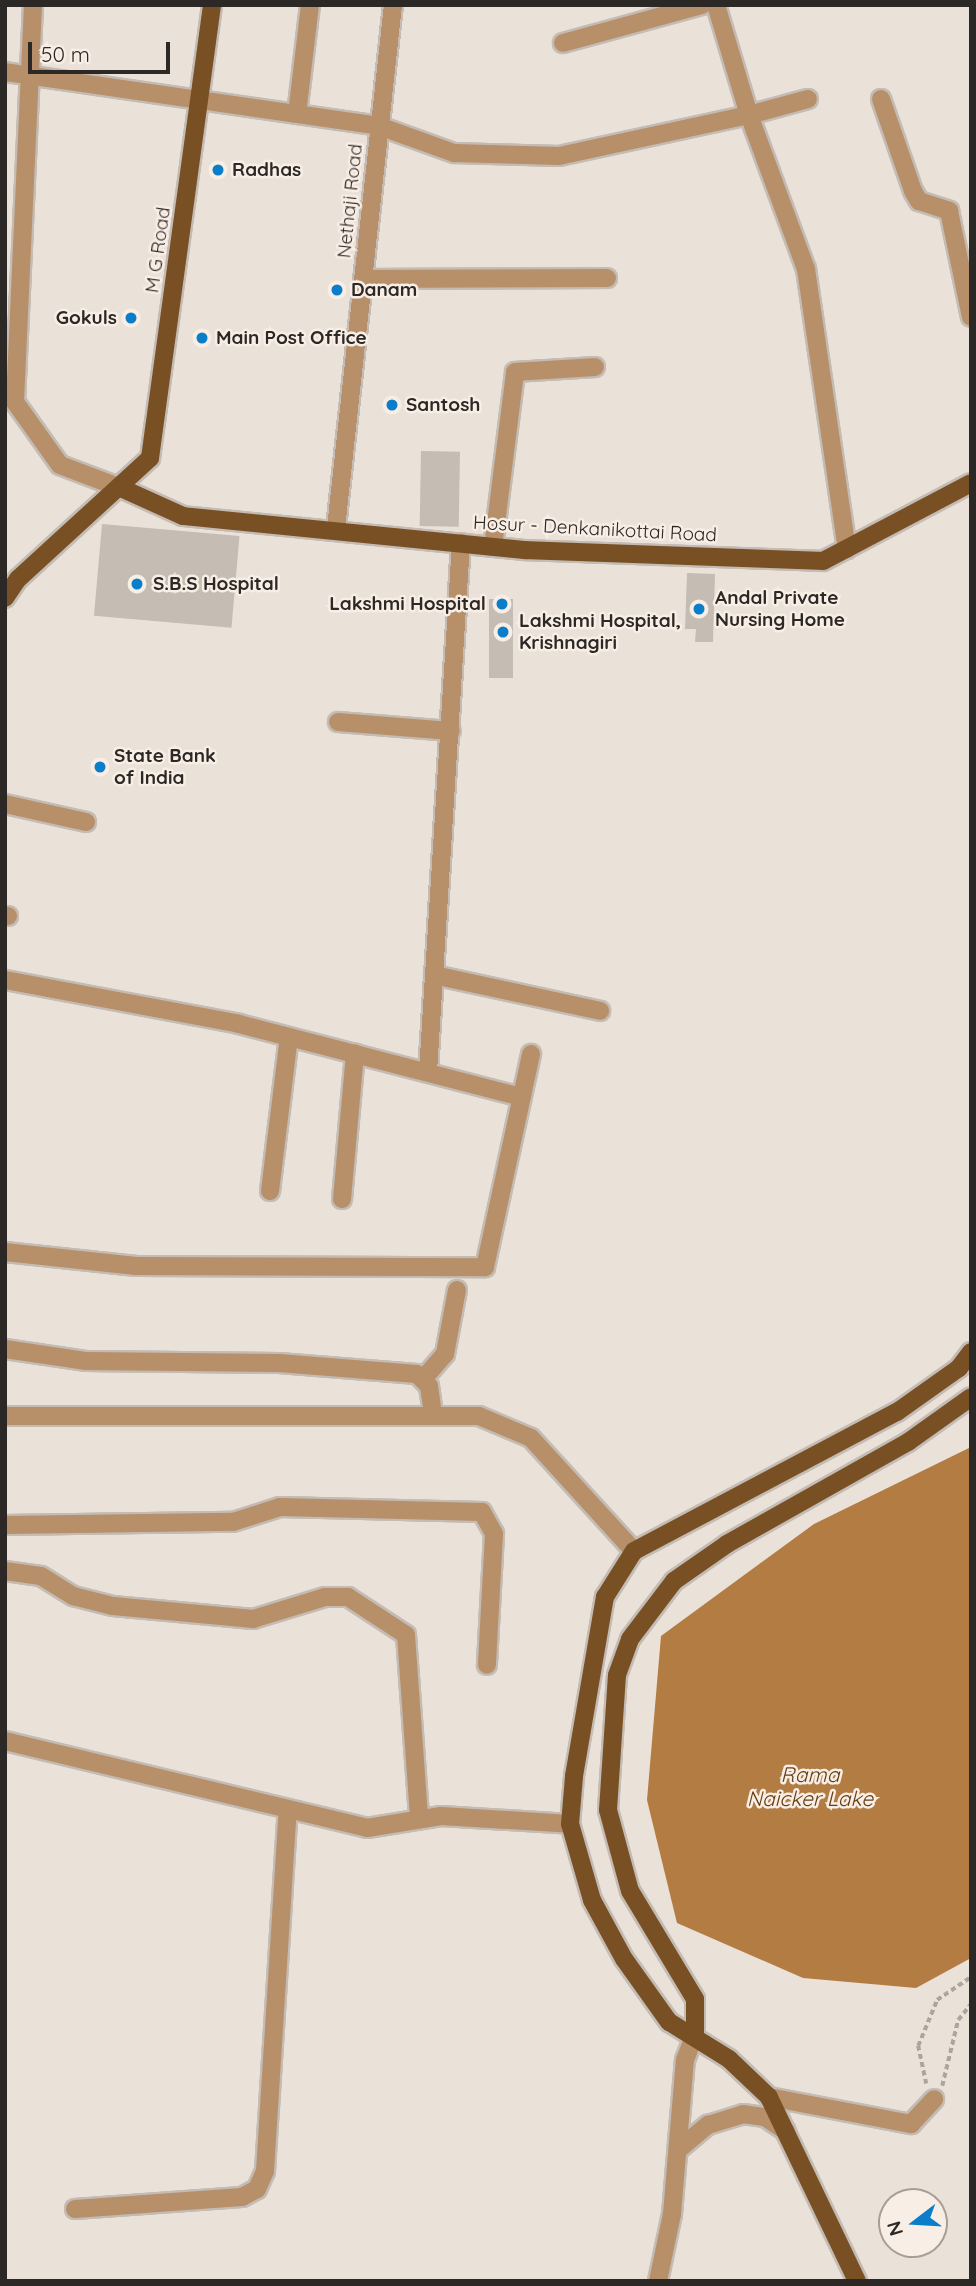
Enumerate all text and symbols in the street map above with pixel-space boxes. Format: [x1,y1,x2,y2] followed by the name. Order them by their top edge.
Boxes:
[32,28,173,72] scale bar
[41,41,90,67] text: 50 m
[333,143,367,259] street label: Nethaji Road
[232,159,301,181] place label: Radhas
[210,162,226,178] marker: Radhas
[141,206,175,294] street label: M G Road
[351,279,417,301] place label: Danam
[329,282,345,298] marker: Danam
[56,307,117,329] place label: Gokuls
[123,310,139,326] marker: Gokuls
[216,327,367,349] place label: Main Post Office
[194,330,210,346] marker: Main Post Office
[406,394,480,416] place label: Santosh
[384,397,400,413] marker: Santosh
[472,511,718,547] street label: Hosur - Denkanikottai Road
[153,573,279,595] place label: S.B.S Hospital
[127,574,147,594] marker: S.B.S Hospital
[715,587,845,631] place label: Andal Private Nursing Home
[329,593,486,615] place label: Lakshmi Hospital
[492,594,512,614] marker: Lakshmi Hospital
[689,599,709,619] marker: Andal Private Nursing Home
[519,610,681,654] place label: Lakshmi Hospital, Krishnagiri
[493,622,513,642] marker: Lakshmi Hospital, Krishnagiri
[114,745,216,789] place label: State Bank of India
[92,759,108,775] marker: State Bank of India
[747,1761,873,1811] water label: Rama Naicker Lake
[878,2188,948,2258] north arrow
[881,2218,908,2239] text: N

